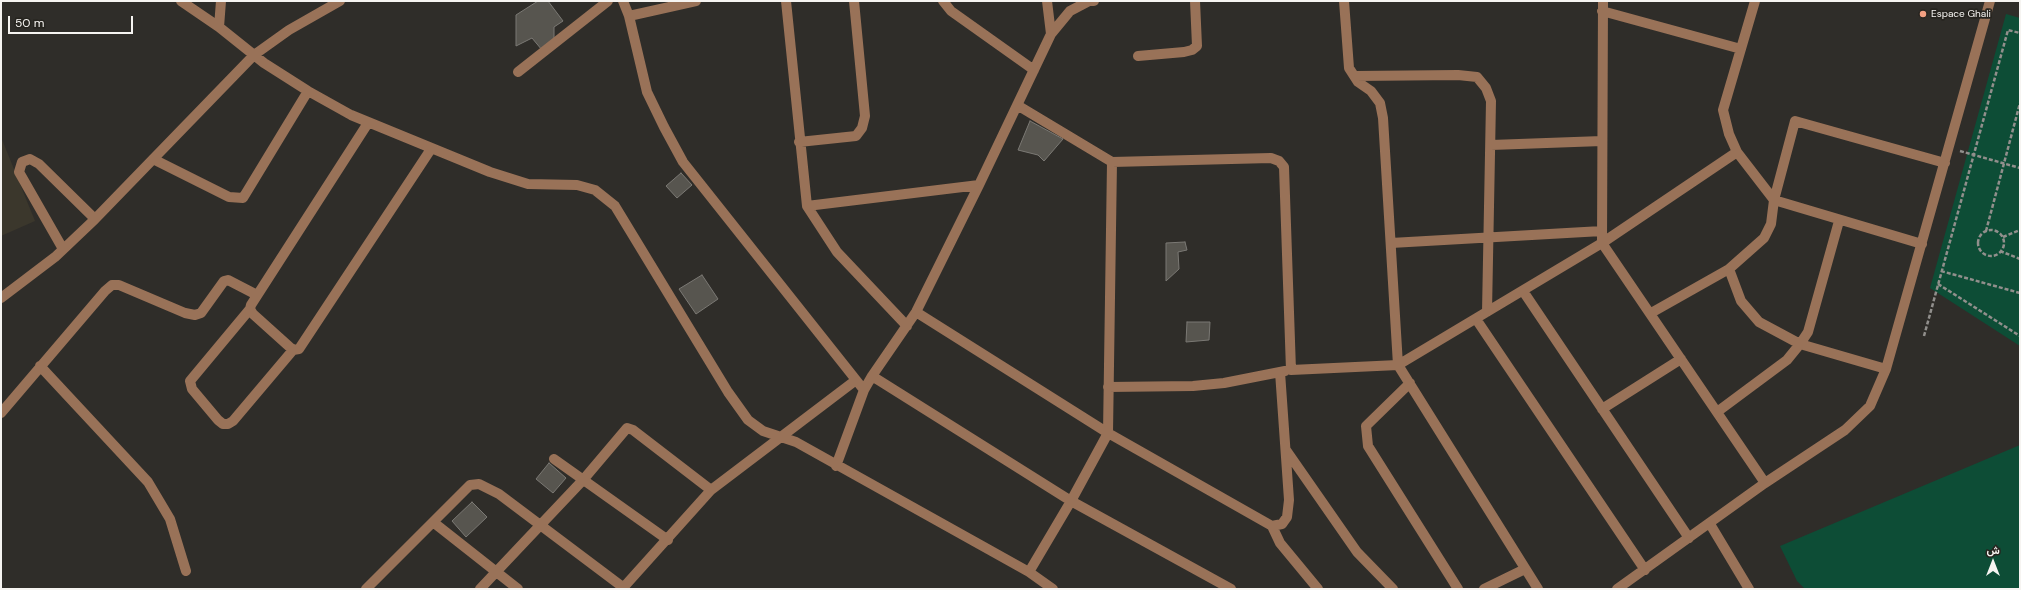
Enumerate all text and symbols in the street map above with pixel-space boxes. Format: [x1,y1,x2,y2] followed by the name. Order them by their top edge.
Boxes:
[10,8,135,34] scale bar
[1931,8,1991,20] place label: Espace Ghali
[1918,9,1928,19] marker: Espace Ghali
[15,15,44,31] text: 50 m
[1973,542,2013,582] north arrow
[1986,543,2000,557] text: ش

